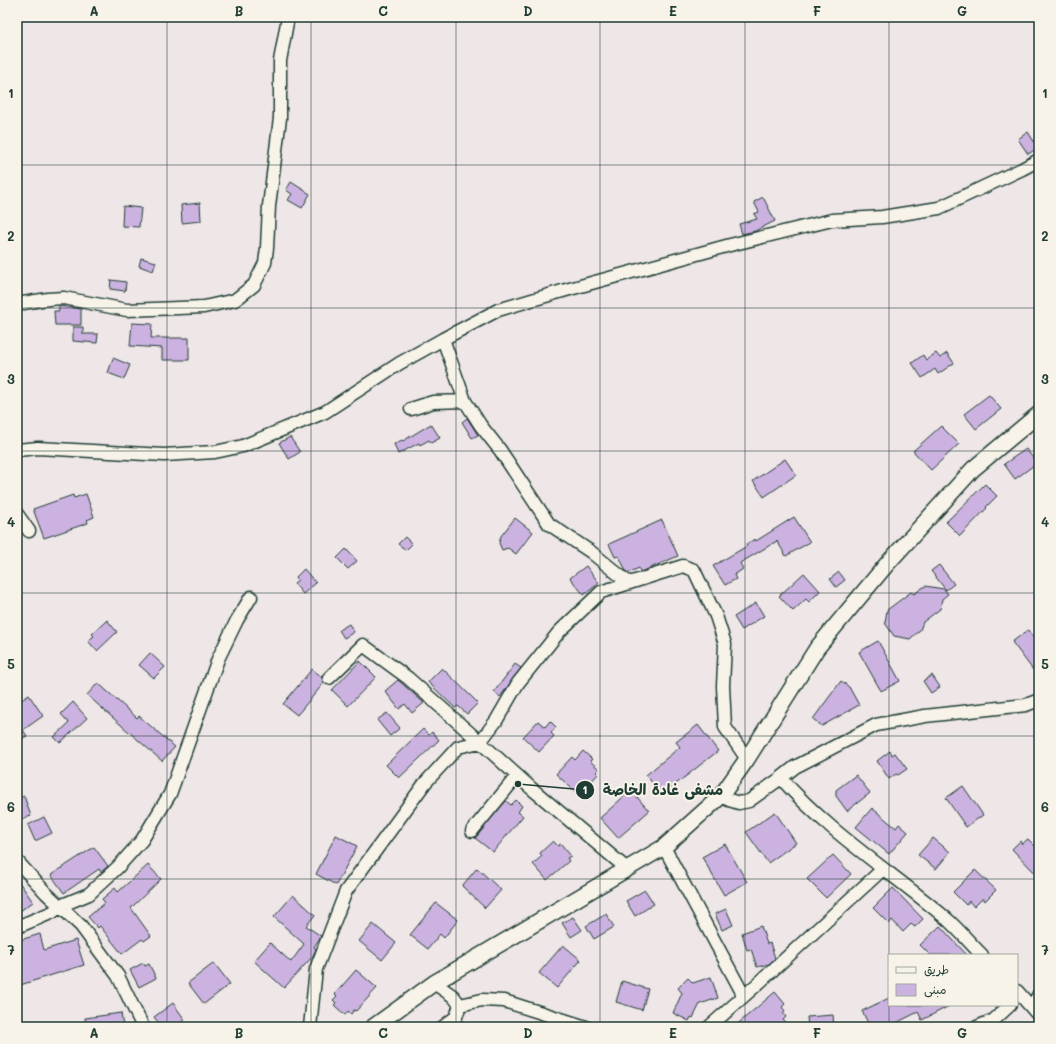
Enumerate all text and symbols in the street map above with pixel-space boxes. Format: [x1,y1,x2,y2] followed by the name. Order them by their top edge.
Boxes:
[89,2,99,19] text: A
[235,2,244,19] text: B
[378,2,388,19] text: C
[523,2,533,19] text: D
[669,2,677,19] text: E
[813,2,821,19] text: F
[957,2,967,19] text: G
[8,84,14,101] text: 1
[1042,84,1048,101] text: 1
[7,227,15,244] text: 2
[1041,227,1049,244] text: 2
[7,370,15,387] text: 3
[1041,370,1049,387] text: 3
[7,513,15,530] text: 4
[1041,513,1049,530] text: 4
[7,655,15,672] text: 5
[1041,655,1049,672] text: 5
[575,776,732,803] callout: مشفى غادة الخاصة
[603,779,723,800] text: مشفى غادة الخاصة
[582,781,588,797] text: 1
[7,798,15,815] text: 6
[1041,798,1049,815] text: 6
[7,941,15,958] text: 7
[1041,941,1049,958] text: 7
[888,954,1018,1006] legend
[924,961,949,977] text: طريق
[924,981,947,998] text: مبنى
[89,1024,99,1041] text: A
[235,1024,244,1041] text: B
[378,1024,388,1041] text: C
[523,1024,533,1041] text: D
[669,1024,677,1041] text: E
[813,1024,821,1041] text: F
[957,1024,967,1041] text: G

